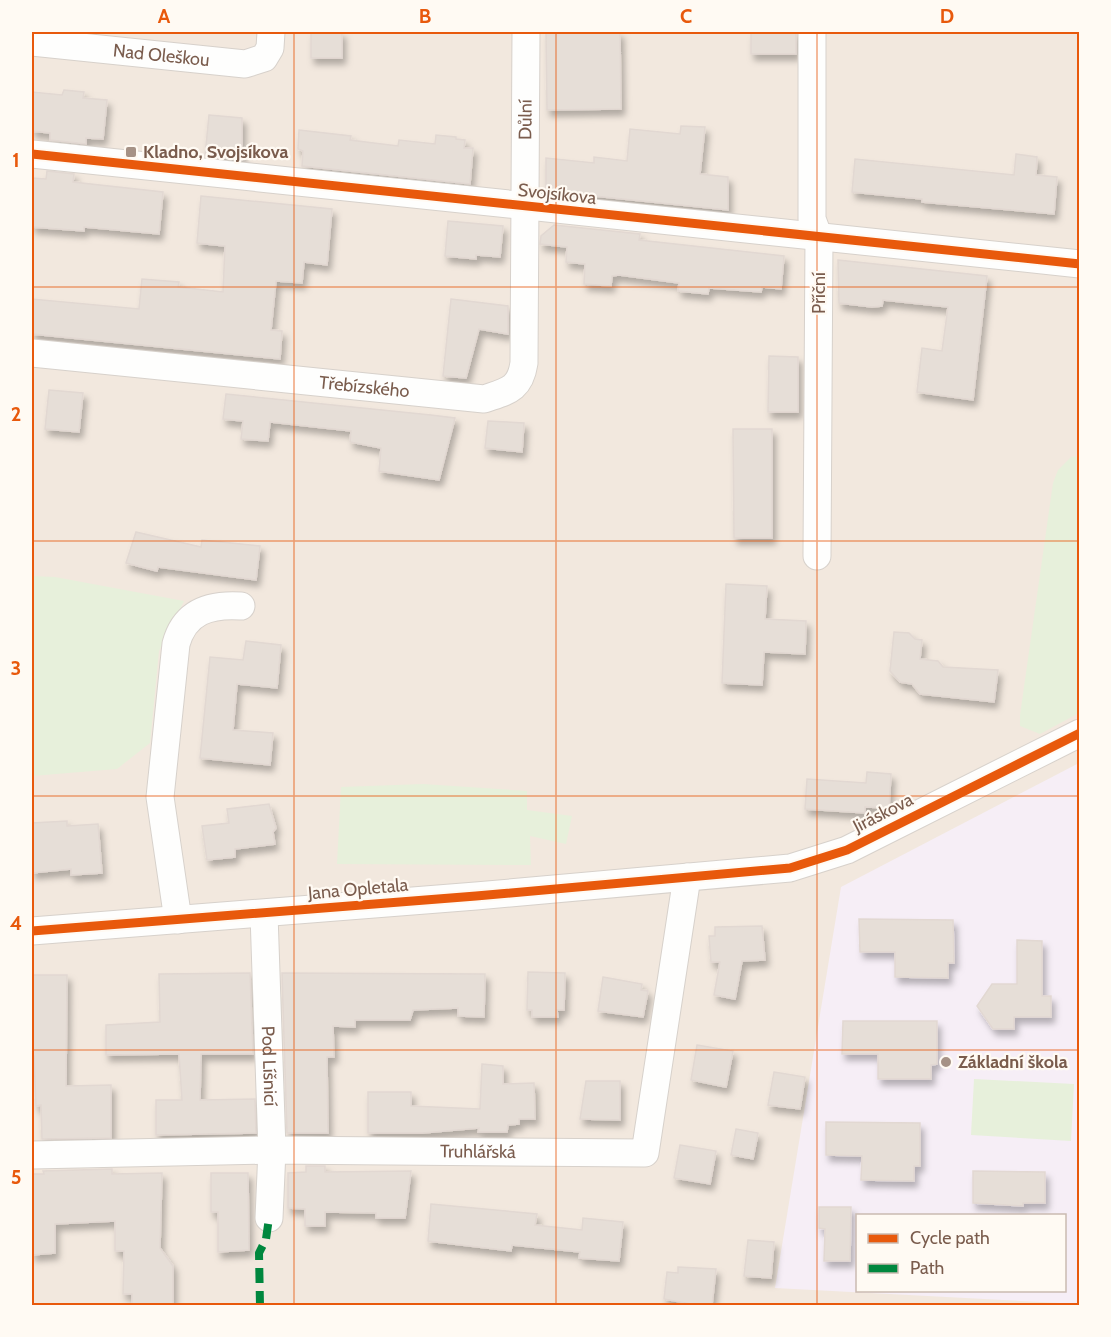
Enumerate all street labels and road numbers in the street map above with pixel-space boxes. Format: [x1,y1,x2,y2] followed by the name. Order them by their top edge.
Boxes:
[112,39,211,71] street label: Nad Oleškou
[514,99,537,140] street label: Důlní
[517,179,598,209] street label: Svojsíkova
[808,272,830,314] street label: Příční
[318,371,411,402] street label: Třebízského
[848,788,917,838] street label: Jiráskova
[306,874,409,904] street label: Jana Opletala
[257,1025,282,1107] street label: Pod Líšnicí
[440,1140,516,1163] street label: Truhlářská

